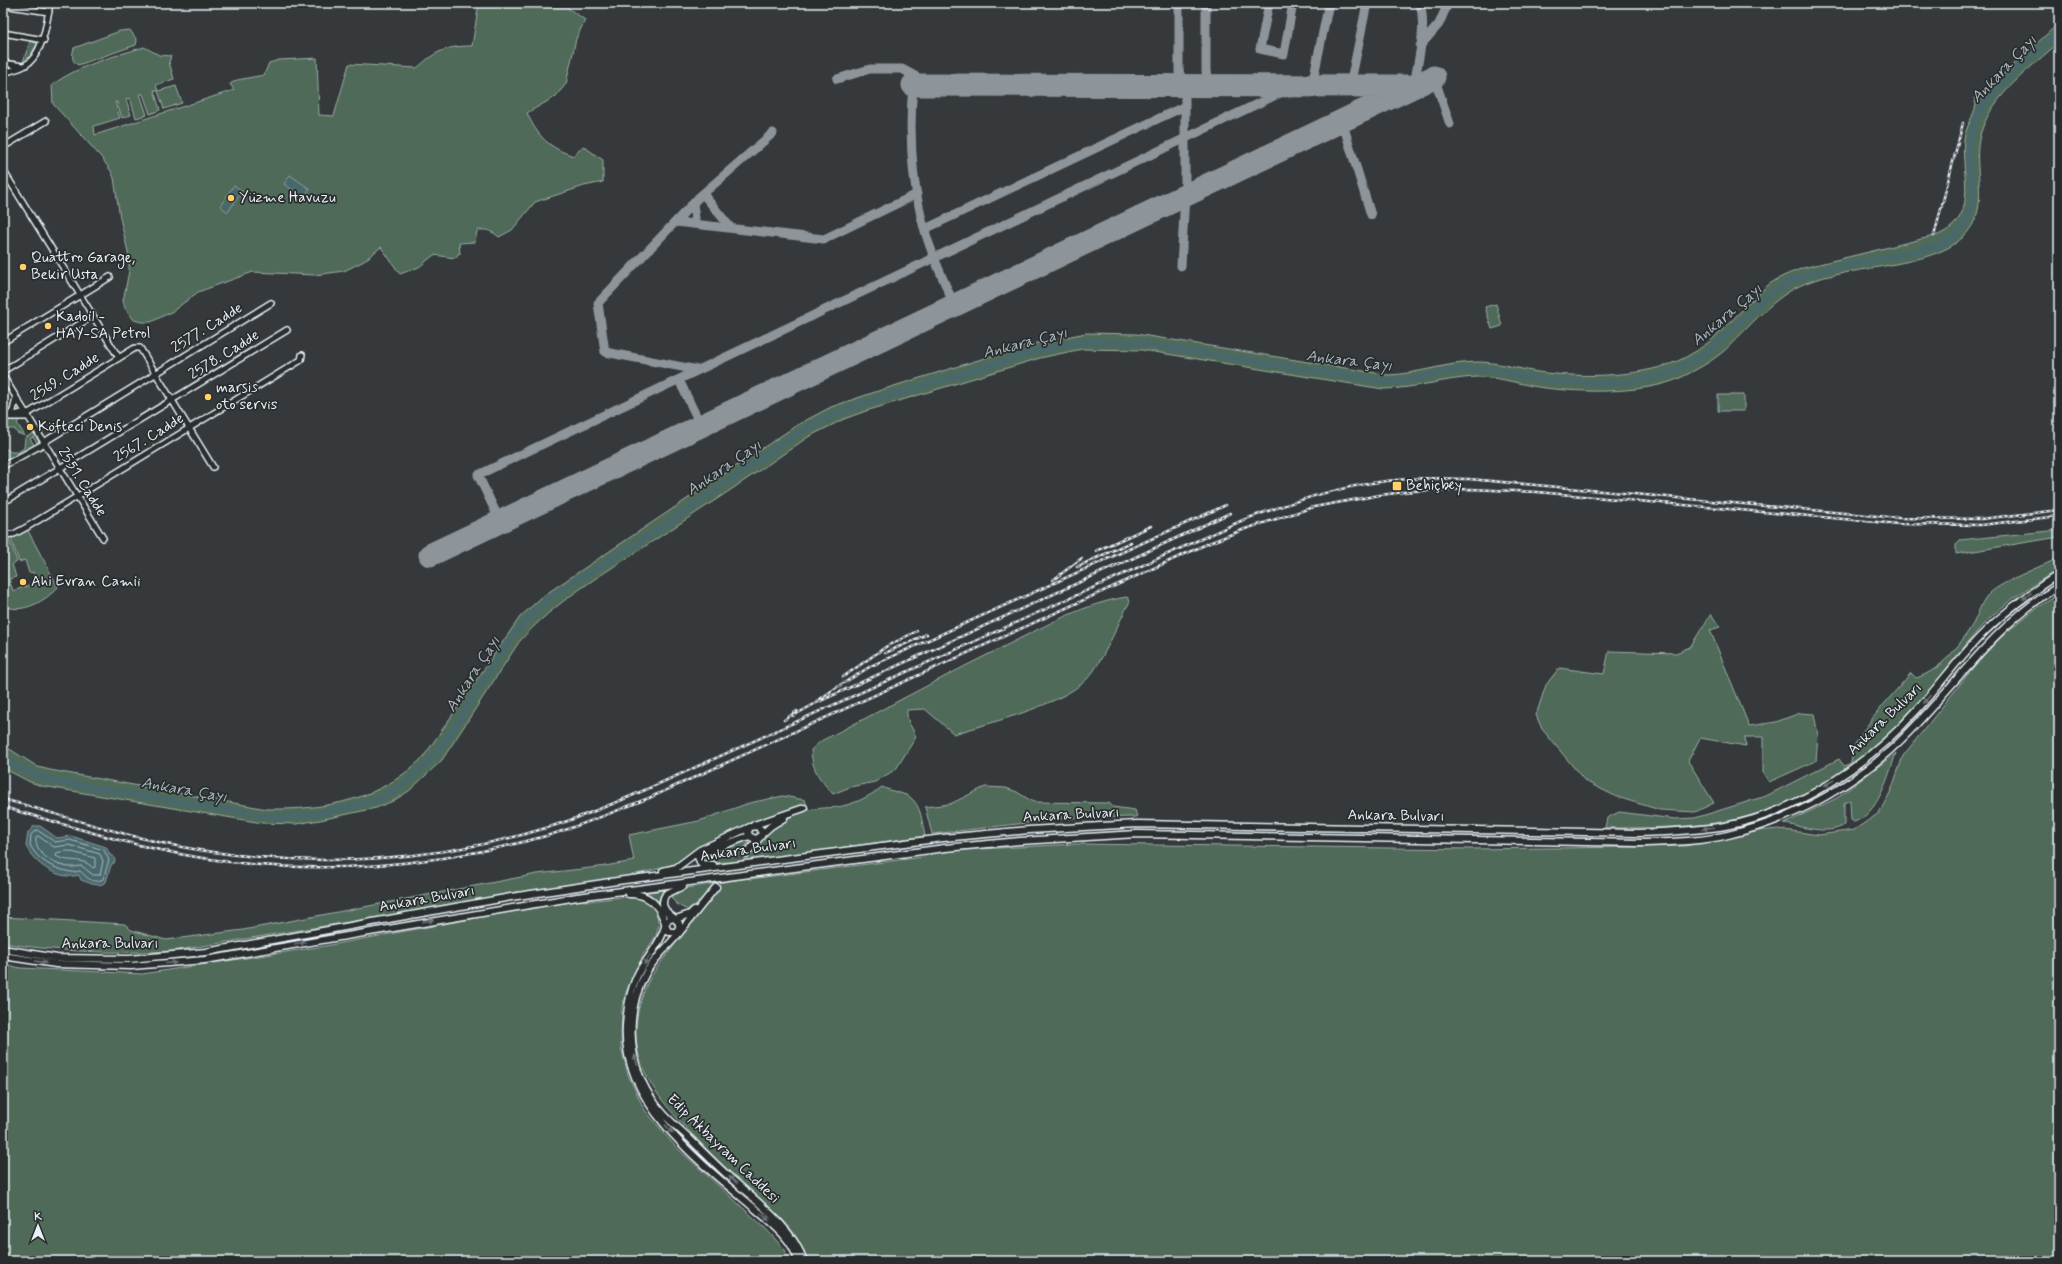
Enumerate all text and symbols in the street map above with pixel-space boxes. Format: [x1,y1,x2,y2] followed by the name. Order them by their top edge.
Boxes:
[1966,30,2042,107] water label: Ankara Çayı
[239,188,336,208] place label: Yüzme Havuzu
[226,193,236,203] marker: Yüzme Havuzu
[31,248,135,285] place label: Quattro Garage, Bekir Usta
[18,262,28,272] marker: Quattro Garage, Bekir Usta
[1687,279,1767,351] water label: Ankara Çayı
[168,298,247,358] street label: 2577. Cadde
[56,307,150,344] place label: Kadoil - HAY-SA Petrol
[43,321,53,331] marker: Kadoil - HAY-SA Petrol
[981,322,1070,364] water label: Ankara Çayı
[185,325,263,385] street label: 2578. Cadde
[1305,345,1394,377] water label: Ankara Çayı
[27,348,103,406] street label: 2569. Cadde
[216,378,278,415] place label: marsis oto servis
[203,392,213,402] marker: marsis oto servis
[110,408,188,467] street label: 2567. Cadde
[38,417,122,437] place label: Köfteci Denis
[25,422,35,432] marker: Köfteci Denis
[682,435,766,501] water label: Ankara Çayı
[53,444,111,521] street label: 2551. Cadde
[1406,476,1462,496] place label: Behiçbey
[1391,480,1403,492] marker: Behiçbey
[31,572,141,592] place label: Ahi Evran Camii
[18,577,28,587] marker: Ahi Evran Camii
[2021,591,2032,600] one-way arrow
[441,632,506,716] water label: Ankara Çayı
[1843,678,1927,760] street label: Ankara Bulvarı
[1922,693,1931,704] one-way arrow
[140,772,229,808] water label: Ankara Çayı
[1823,779,1835,786] one-way arrow
[1022,802,1120,828] street label: Ankara Bulvarı
[1347,805,1445,827] street label: Ankara Bulvarı
[1702,825,1714,831] one-way arrow
[699,833,797,867] street label: Ankara Bulvarı
[378,881,476,917] street label: Ankara Bulvarı
[422,918,434,924] one-way arrow
[62,934,158,954] street label: Ankara Bulvarı
[293,940,306,946] one-way arrow
[643,954,650,966] one-way arrow
[35,959,48,965] one-way arrow
[165,960,177,967] one-way arrow
[632,1054,638,1066] one-way arrow
[662,1090,784,1208] street label: Edip Akbayram Caddesi
[665,1124,674,1134] one-way arrow
[728,1176,739,1185] one-way arrow
[18,1206,58,1246] north arrow
[34,1210,42,1224] text: K
[759,1213,770,1222] one-way arrow

